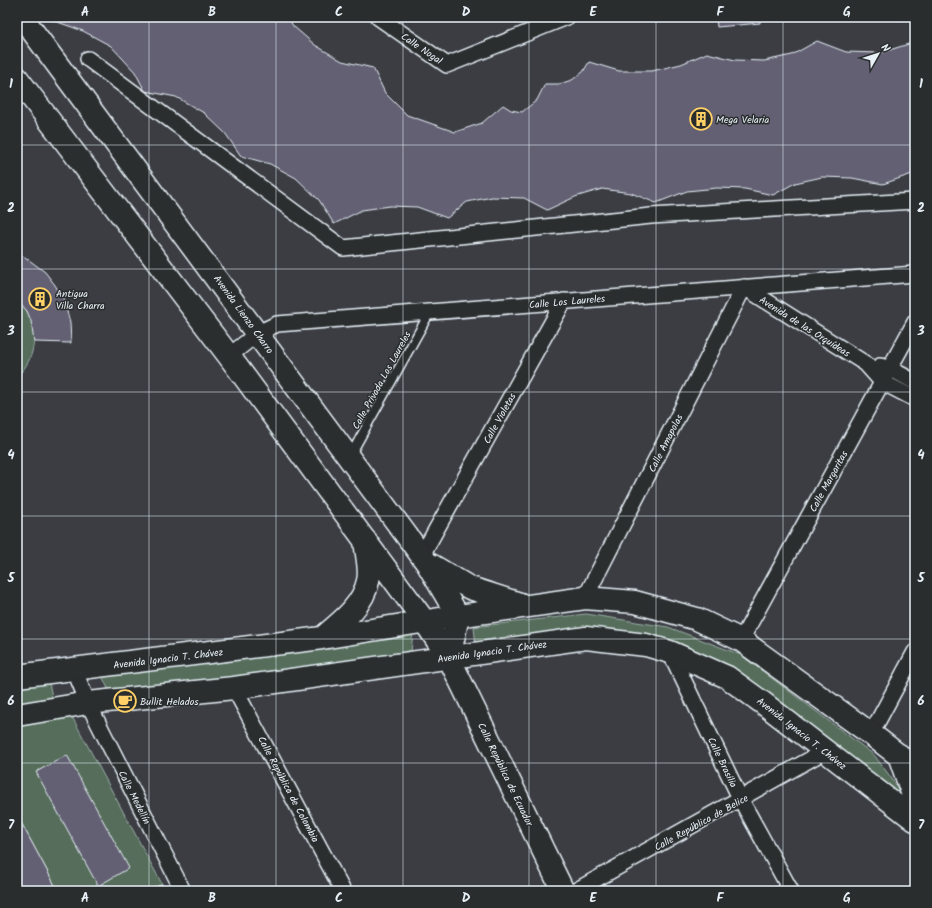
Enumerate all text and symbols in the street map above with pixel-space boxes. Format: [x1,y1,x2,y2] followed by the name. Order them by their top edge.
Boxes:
[81,2,89,23] text: A
[208,2,216,23] text: B
[335,2,343,23] text: C
[462,2,471,23] text: D
[589,2,597,23] text: E
[716,2,724,23] text: F
[843,2,851,23] text: G
[397,29,446,69] street label: Calle Nogal
[858,34,898,74] north arrow
[876,40,894,57] text: N
[9,74,13,95] text: 1
[919,74,923,95] text: 1
[688,106,714,132] building icon: Mega Velaria
[716,112,769,128] place label: Mega Velaria
[7,198,15,219] text: 2
[917,198,925,219] text: 2
[209,272,278,358] street label: Avenida Lienzo Charro
[27,286,53,312] building icon: Antigua Villa Charra
[56,286,105,314] place label: Antigua Villa Charra
[528,291,607,313] street label: Calle Los Laureles
[756,292,854,362] street label: Avenida de las Orquídeas
[6,321,15,342] text: 3
[916,321,925,342] text: 3
[348,328,416,432] street label: Calle Privada Los Laureles
[479,389,521,447] street label: Calle Violetas
[644,411,688,475] street label: Calle Amapolas
[7,445,15,466] text: 4
[917,445,925,466] text: 4
[805,447,853,515] street label: Calle Margaritas
[7,568,16,589] text: 5
[917,568,926,589] text: 5
[436,636,548,668] street label: Avenida Ignacio T. Chávez
[112,644,224,674] street label: Avenida Ignacio T. Chávez
[112,688,138,714] cafe icon: Bullit Helados
[7,691,15,712] text: 6
[917,691,925,712] text: 6
[140,694,199,710] place label: Bullit Helados
[753,694,850,774] street label: Avenida Ignacio T. Chávez
[473,720,537,830] street label: Calle República de Ecuador
[253,733,323,846] street label: Calle República de Colombia
[703,734,741,791] street label: Calle Brasilia
[114,768,155,827] street label: Calle Medellín
[652,790,752,855] street label: Calle República de Belice
[8,815,15,836] text: 7
[918,815,925,836] text: 7
[81,888,89,908] text: A
[208,888,216,908] text: B
[335,888,343,908] text: C
[462,888,471,908] text: D
[589,888,597,908] text: E
[716,888,724,908] text: F
[843,888,851,908] text: G

